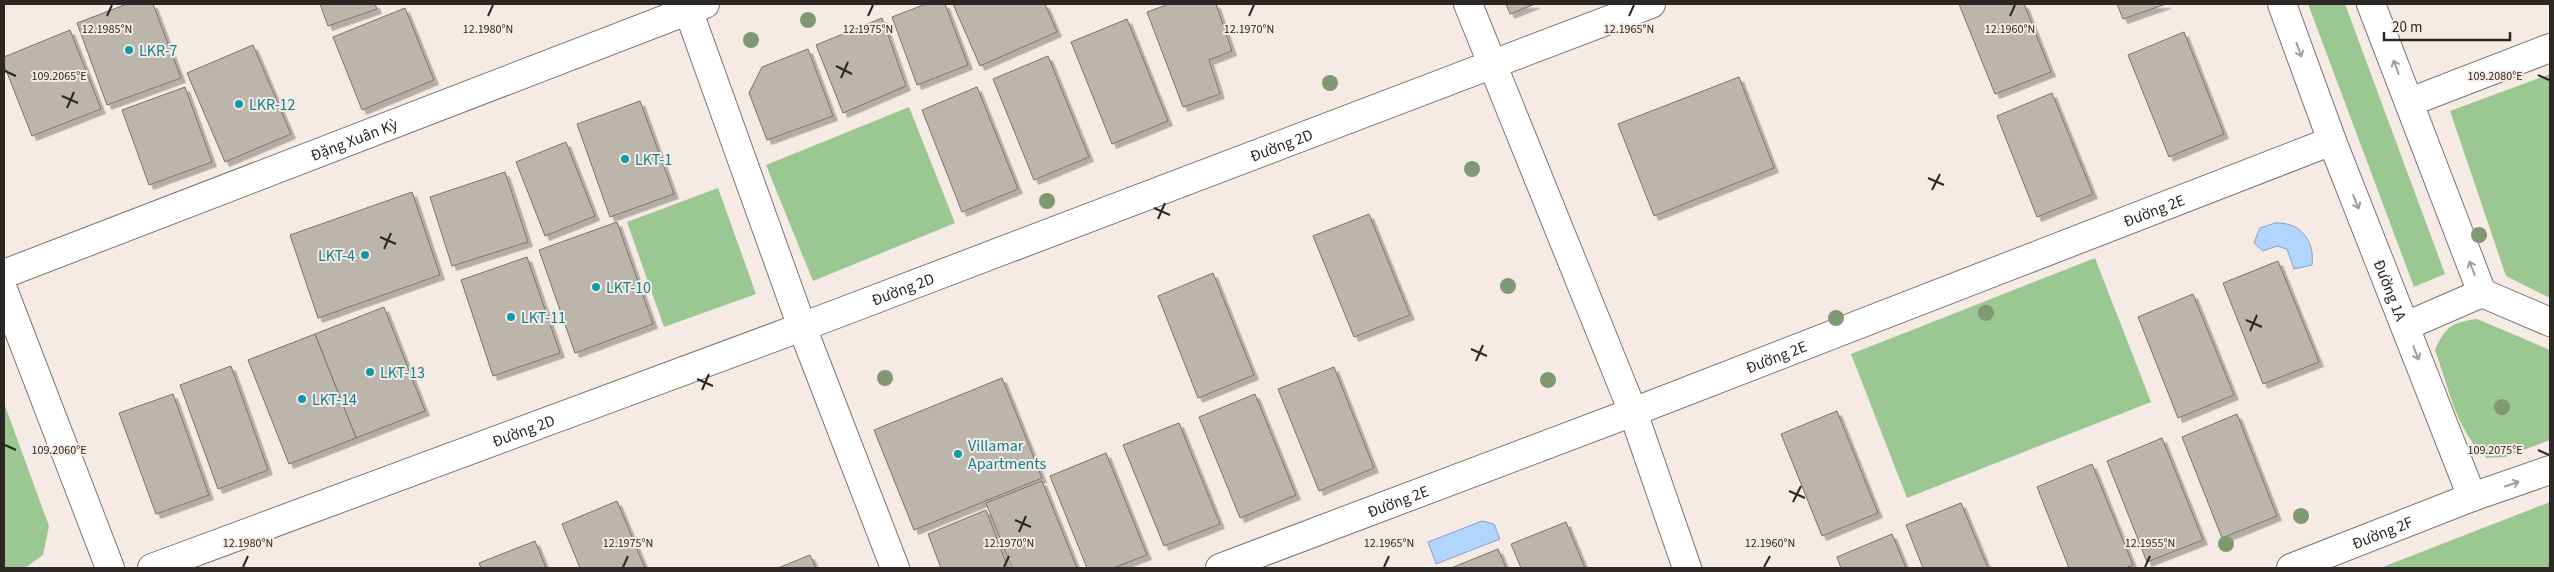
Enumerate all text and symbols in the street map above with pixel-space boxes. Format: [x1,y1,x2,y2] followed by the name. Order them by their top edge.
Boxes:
[2384,10,2510,42] scale bar
[2392,17,2422,38] text: 20 m
[82,21,132,38] text: 12.1985°N
[463,21,513,38] text: 12.1980°N
[843,21,893,38] text: 12.1975°N
[1224,21,1274,38] text: 12.1970°N
[1604,21,1654,38] text: 12.1965°N
[1985,21,2035,38] text: 12.1960°N
[139,40,178,62] place label: LKR-7
[2295,41,2304,57] one-way arrow
[123,44,135,56] marker: LKR-7
[2391,60,2400,75] one-way arrow
[31,68,87,85] text: 109.2065°E
[2467,68,2523,85] text: 109.2080°E
[249,94,296,116] place label: LKR-12
[233,98,245,110] marker: LKR-12
[308,113,401,167] street label: Đặng Xuân Kỳ
[1247,124,1316,168] street label: Đường 2D
[635,149,672,171] place label: LKT-1
[619,153,631,165] marker: LKT-1
[2120,189,2188,233] street label: Đường 2E
[2352,194,2361,209] one-way arrow
[318,245,355,267] place label: LKT-4
[359,249,371,261] marker: LKT-4
[2368,256,2412,325] street label: Đường 1A
[2467,261,2476,276] one-way arrow
[869,268,938,312] street label: Đường 2D
[606,277,651,299] place label: LKT-10
[590,281,602,293] marker: LKT-10
[521,307,566,329] place label: LKT-11
[505,311,517,323] marker: LKT-11
[1743,336,1810,379] street label: Đường 2E
[2412,345,2421,360] one-way arrow
[380,362,425,384] place label: LKT-13
[364,366,376,378] marker: LKT-13
[312,389,357,411] place label: LKT-14
[296,393,308,405] marker: LKT-14
[489,410,558,453] street label: Đường 2D
[968,435,1047,475] place label: Villamar Apartments
[31,442,87,459] text: 109.2060°E
[2467,442,2523,459] text: 109.2075°E
[952,448,964,460] marker: Villamar Apartments
[2504,478,2520,488] one-way arrow
[1364,480,1432,523] street label: Đường 2E
[2349,511,2416,555] street label: Đường 2F
[223,535,273,552] text: 12.1980°N
[603,535,653,552] text: 12.1975°N
[984,535,1034,552] text: 12.1970°N
[1364,535,1414,552] text: 12.1965°N
[1745,535,1795,552] text: 12.1960°N
[2125,535,2175,552] text: 12.1955°N

